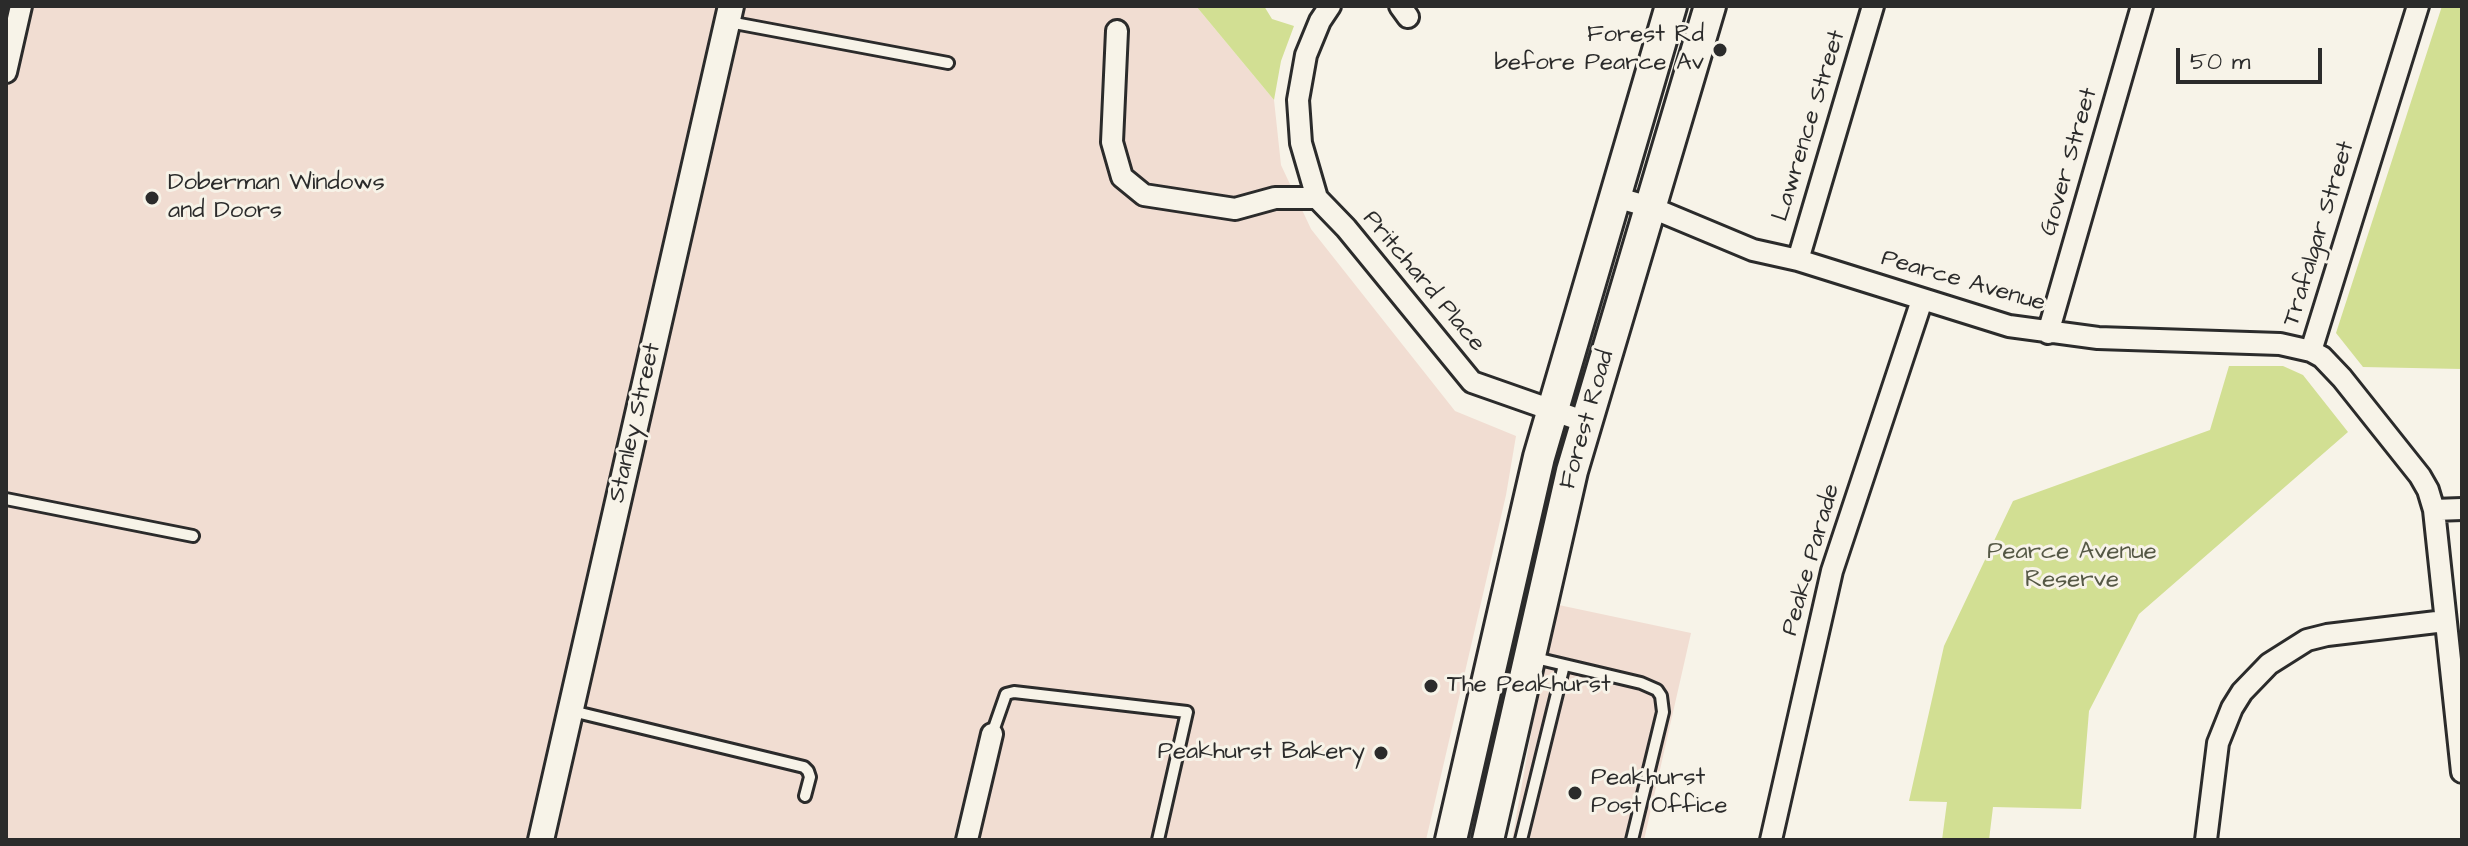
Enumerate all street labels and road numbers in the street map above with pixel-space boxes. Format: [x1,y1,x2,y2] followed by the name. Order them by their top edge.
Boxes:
[1767,27,1853,225] street label: Lawrence Street
[2035,85,2105,239] street label: Gover Street
[2278,138,2362,330] street label: Trafalgar Street
[1355,205,1491,359] street label: Pritchard Place
[1878,245,2048,319] street label: Pearce Avenue
[604,340,668,506] street label: Stanley Street
[1554,347,1622,493] street label: Forest Road
[1777,481,1847,639] street label: Peake Parade

